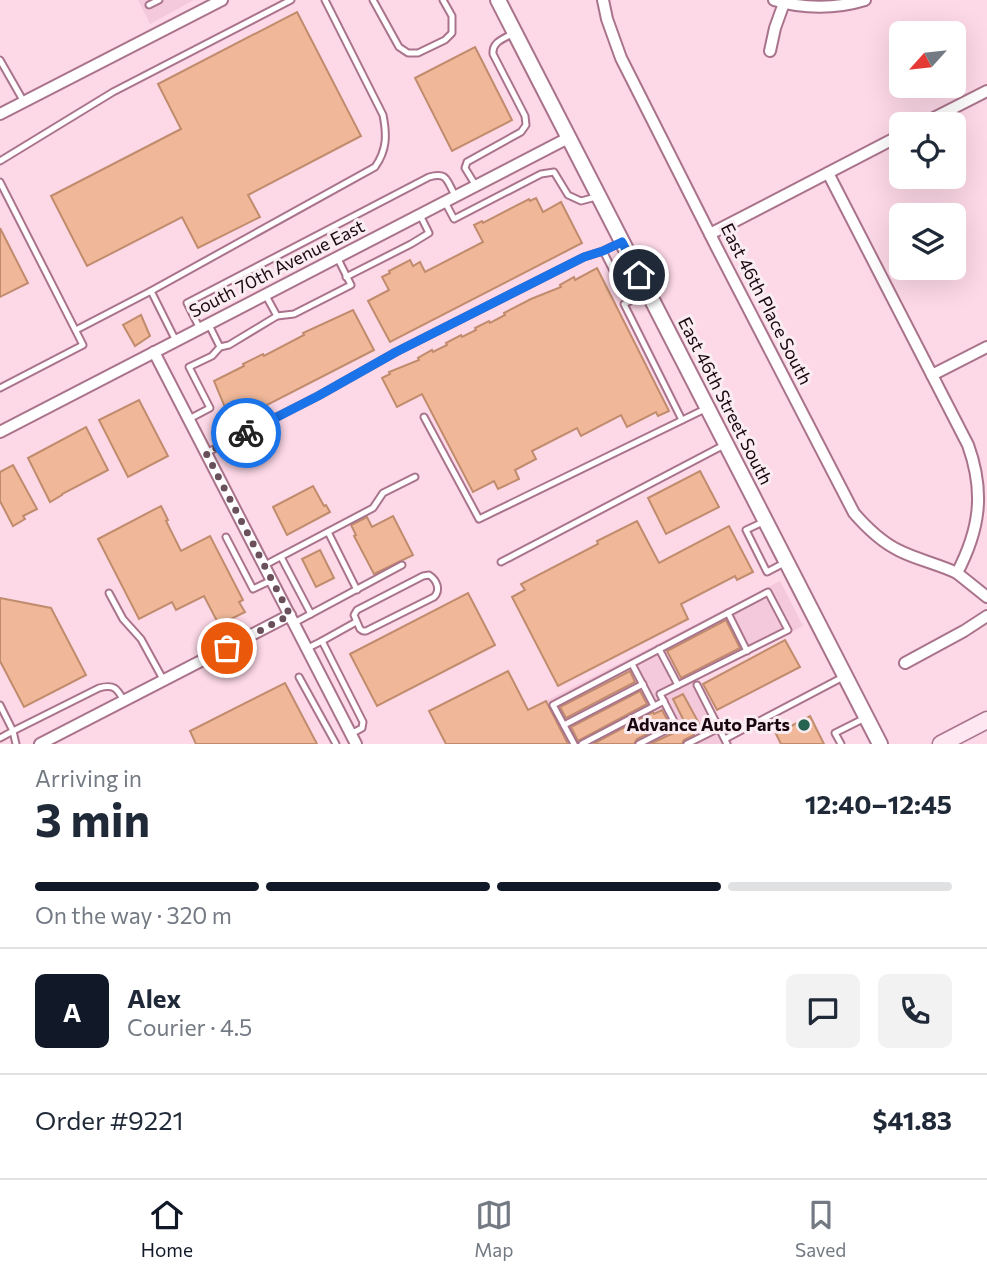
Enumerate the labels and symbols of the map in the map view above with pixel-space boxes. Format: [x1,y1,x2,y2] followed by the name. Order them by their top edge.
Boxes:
[889,21,966,98] north arrow
[185,214,368,322] street label: South 70th Avenue East
[717,219,817,388] street label: East 46th Place South
[609,245,669,305] pin
[674,313,778,488] street label: East 46th Street South
[211,398,281,468] courier
[197,618,257,678] pin
[627,713,790,735] place label: Advance Auto Parts
[796,717,812,733] marker: Advance Auto Parts

